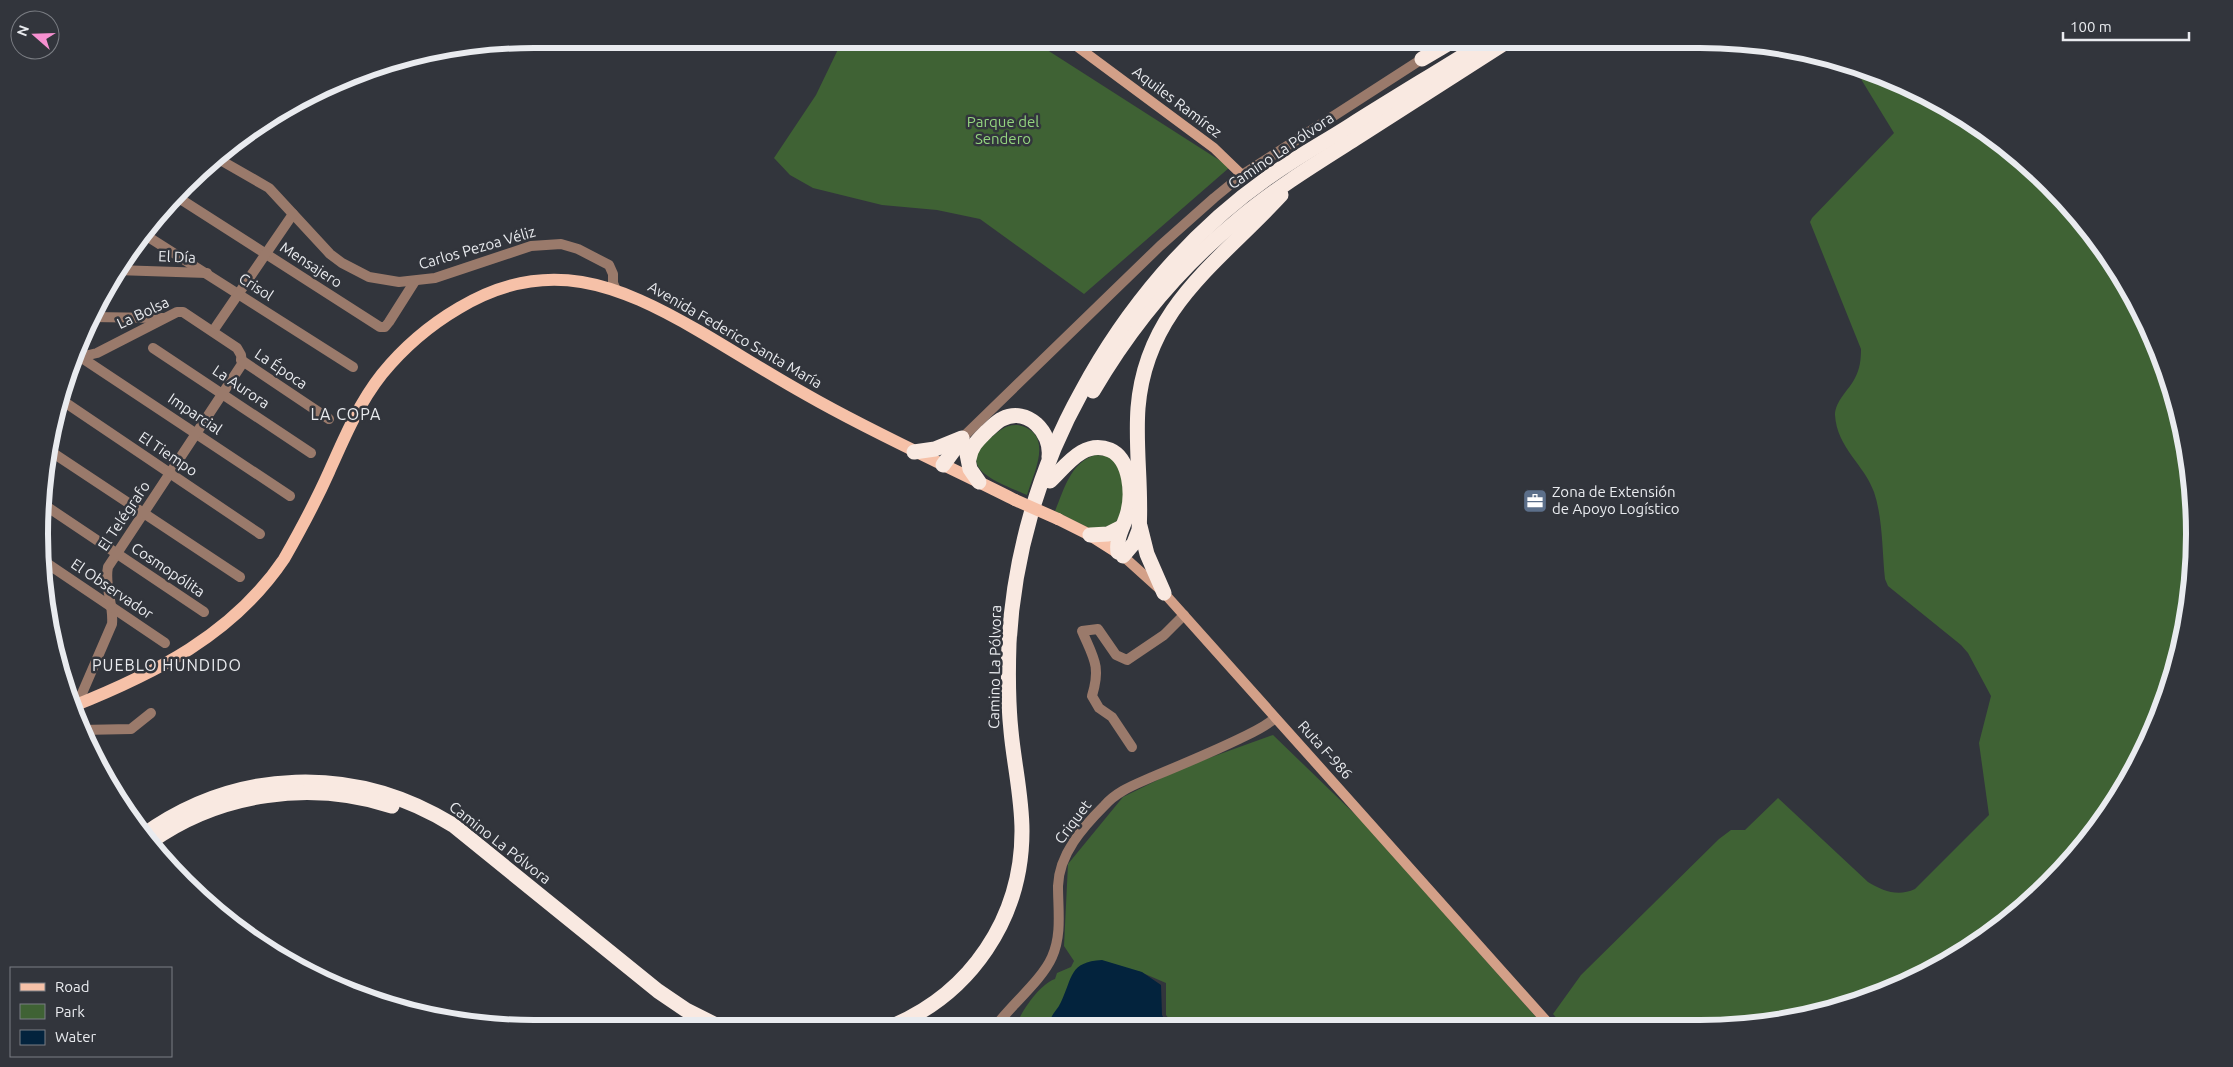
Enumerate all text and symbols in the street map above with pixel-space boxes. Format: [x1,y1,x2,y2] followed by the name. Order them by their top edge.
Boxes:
[10,10,60,60] north arrow
[2063,10,2189,42] scale bar
[2070,18,2112,35] text: 100 m
[13,23,32,38] text: N
[1129,63,1225,141] street label: Aquiles Ramírez
[1225,109,1337,192] street label: Camino La Pólvora
[967,113,1039,147] park label: Parque del Sendero
[417,223,537,272] street label: Carlos Pezoa Véliz
[277,238,345,291] street label: Mensajero
[158,247,196,266] street label: El Día
[236,269,277,304] street label: Crisol
[645,278,825,391] street label: Avenida Federico Santa María
[114,293,171,332] street label: La Bolsa
[252,345,311,392] street label: La Época
[210,361,273,412] street label: La Aurora
[165,389,225,438] street label: Imparcial
[310,405,382,423] district label: LA COPA
[136,428,201,479] street label: El Tiempo
[94,478,153,554] street label: El Telégrafo
[1552,483,1680,517] place label: Zona de Extensión de Apoyo Logístico
[1522,488,1548,514] office icon: Zona de Extensión de Apoyo Logístico
[128,539,208,600] street label: Cosmopólita
[68,555,157,622] street label: El Observador
[985,605,1004,729] street label: Camino La Pólvora
[92,656,242,674] district label: PUEBLO HUNDIDO
[1295,717,1356,782] street label: Ruta F-986
[1051,797,1095,847] street label: Criquet
[446,798,554,887] street label: Camino La Pólvora
[10,967,172,1057] legend
[55,978,90,995] text: Road
[55,1003,85,1020] text: Park
[55,1028,96,1045] text: Water

